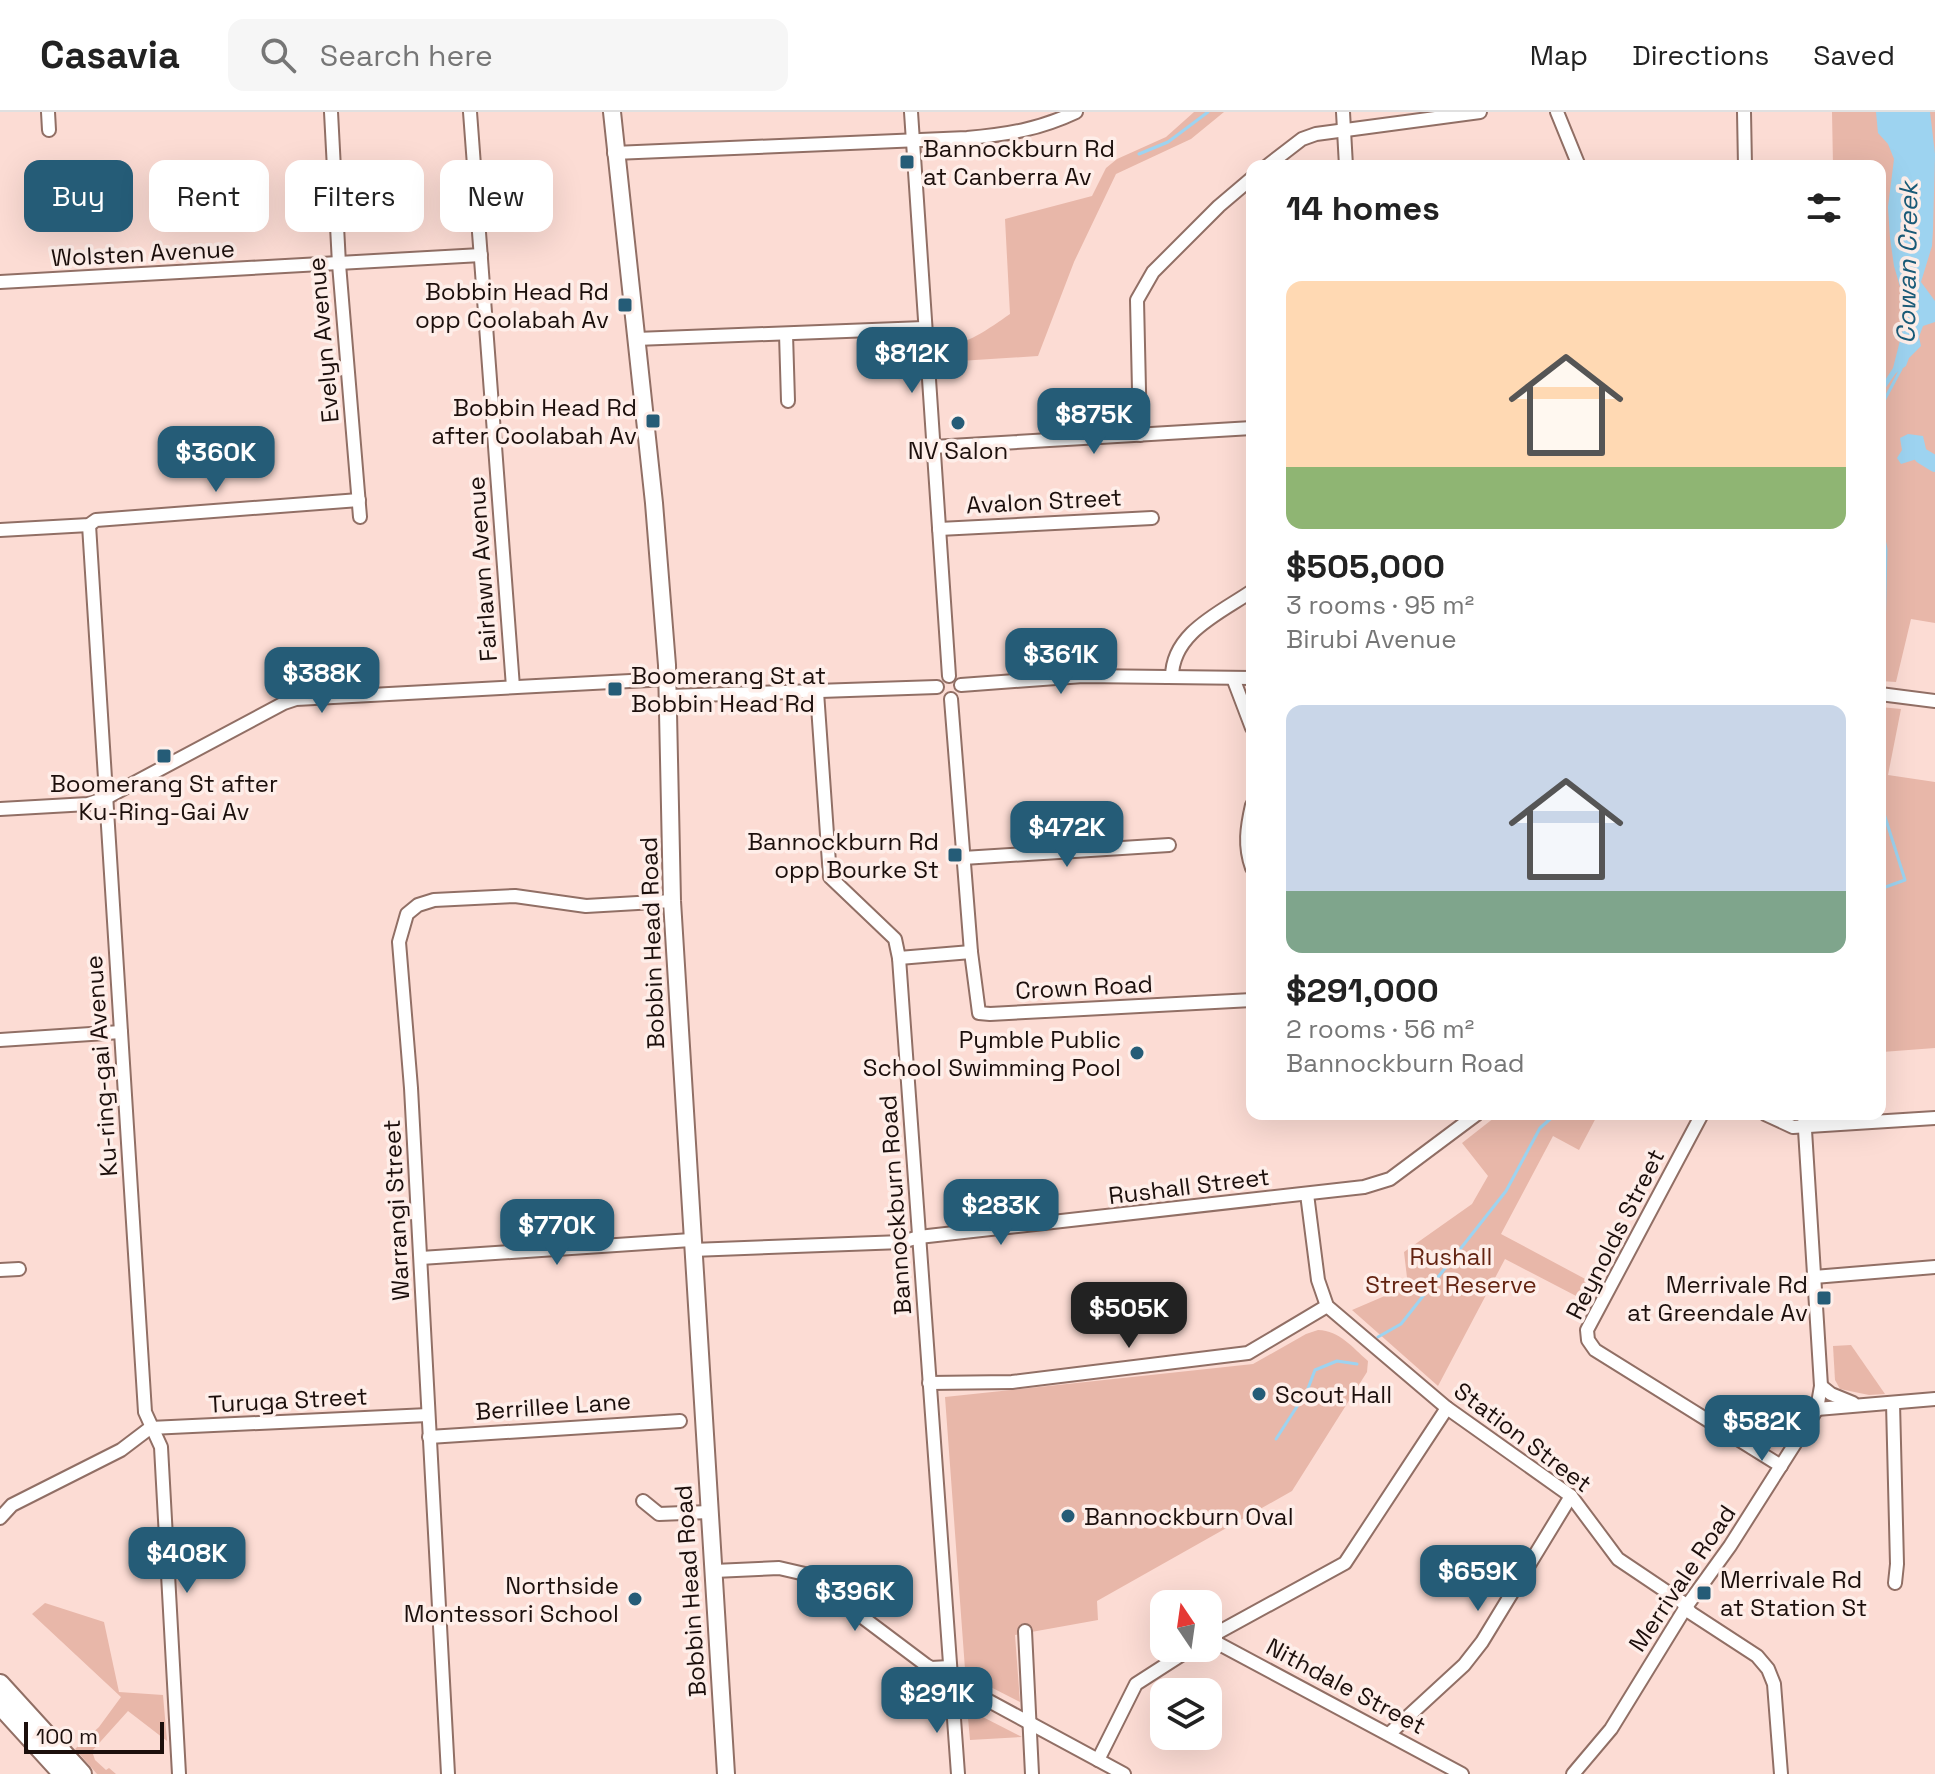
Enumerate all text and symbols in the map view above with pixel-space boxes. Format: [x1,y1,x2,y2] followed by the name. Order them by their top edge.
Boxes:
[228,19,788,91] search box
[40,31,180,79] text: Casavia
[256,33,300,77] icon: search
[320,36,493,75] text: Search here
[1530,37,1588,73] text: Map
[1632,37,1769,73] text: Directions
[1813,37,1895,73] text: Saved
[923,133,1115,192] place label: Bannockburn Rd at Canberra Av
[898,153,916,171] marker: Bannockburn Rd at Canberra Av
[24,160,133,232] chip: Buy
[149,160,269,232] chip: Rent
[285,160,424,232] chip: Filters
[440,160,553,232] chip: New
[1889,179,1925,344] water label: Cowan Creek
[1802,186,1846,230] icon: filters
[1286,187,1440,230] text: 14 homes
[50,233,236,273] street label: Wolsten Avenue
[300,256,346,424] street label: Evelyn Avenue
[415,276,609,335] place label: Bobbin Head Rd opp Coolabah Av
[616,296,634,314] marker: Bobbin Head Rd opp Coolabah Av
[856,327,968,395] pin: $812K
[1494,333,1638,477] icon: home
[875,336,949,370] text: $812K
[1038,388,1150,456] pin: $875K
[432,392,637,451] place label: Bobbin Head Rd after Coolabah Av
[1055,397,1133,431] text: $875K
[644,412,662,430] marker: Bobbin Head Rd after Coolabah Av
[949,414,967,432] marker: NV Salon
[160,426,272,494] pin: $360K
[176,435,256,469] text: $360K
[908,435,1008,466] place label: NV Salon
[460,475,504,663] street label: Fairlawn Avenue
[965,481,1123,521] street label: Avalon Street
[1286,545,1445,588] text: $505,000
[1286,588,1474,622] text: 3 rooms · 95 m²
[1286,622,1457,656] text: Birubi Avenue
[1005,628,1117,696] pin: $361K
[1023,637,1099,671] text: $361K
[266,647,378,715] pin: $388K
[282,656,362,690] text: $388K
[631,660,826,719] place label: Boomerang St at Bobbin Head Rd
[606,680,624,698] marker: Boomerang St at Bobbin Head Rd
[155,747,173,765] marker: Boomerang St after Ku-Ring-Gai Av
[1494,757,1638,901] icon: home
[50,768,278,827] place label: Boomerang St after Ku-Ring-Gai Av
[1011,801,1123,869] pin: $472K
[1028,810,1106,844] text: $472K
[747,826,939,885] place label: Bannockburn Rd opp Bourke St
[633,836,671,1050] street label: Bobbin Head Road
[946,846,964,864] marker: Bannockburn Rd opp Bourke St
[78,954,124,1178] street label: Ku-ring-gai Avenue
[1014,968,1154,1006] street label: Crown Road
[1286,969,1439,1012] text: $291,000
[1286,1012,1474,1046] text: 2 rooms · 56 m²
[863,1024,1121,1083] place label: Pymble Public School Swimming Pool
[1128,1044,1146,1062] marker: Pymble Public School Swimming Pool
[1286,1046,1525,1080] text: Bannockburn Road
[872,1094,918,1316] street label: Bannockburn Road
[376,1119,416,1301] street label: Warrangi Street
[1559,1144,1671,1324] street label: Reynolds Street
[1107,1161,1271,1211] street label: Rushall Street
[945,1179,1057,1247] pin: $283K
[962,1188,1040,1222] text: $283K
[501,1199,613,1267] pin: $770K
[518,1208,596,1242] text: $770K
[1365,1241,1537,1300] park label: Rushall Street Reserve
[1627,1269,1808,1328] place label: Merrivale Rd at Greendale Av
[1073,1282,1185,1350] pin: $505K
[1815,1289,1833,1307] marker: Merrivale Rd at Greendale Av
[1089,1291,1169,1325] text: $505K
[1448,1375,1598,1499] street label: Station Street
[1275,1379,1392,1410] place label: Scout Hall
[208,1380,368,1420] street label: Turuga Street
[474,1385,632,1427] street label: Berrillee Lane
[1250,1385,1268,1403] marker: Scout Hall
[1706,1395,1818,1463] pin: $582K
[1723,1404,1801,1438] text: $582K
[667,1484,713,1698] street label: Bobbin Head Road
[1621,1499,1743,1657] street label: Merrivale Road
[1084,1501,1294,1532] place label: Bannockburn Oval
[1059,1507,1077,1525] marker: Bannockburn Oval
[131,1527,243,1595] pin: $408K
[146,1536,228,1570] text: $408K
[1422,1545,1534,1613] pin: $659K
[1438,1554,1518,1588] text: $659K
[1720,1564,1867,1623] place label: Merrivale Rd at Station St
[799,1565,911,1633] pin: $396K
[404,1570,619,1629] place label: Northside Montessori School
[815,1574,895,1608] text: $396K
[1695,1584,1713,1602] marker: Merrivale Rd at Station St
[626,1590,644,1608] marker: Northside Montessori School
[1150,1590,1222,1662] north arrow
[1150,1590,1222,1750] map controls
[1261,1631,1431,1741] street label: Nithdale Street
[881,1667,993,1735] pin: $291K
[899,1676,975,1710] text: $291K
[1150,1678,1222,1750] button: layers
[24,1718,164,1754] scale bar
[36,1722,98,1750] text: 100 m

